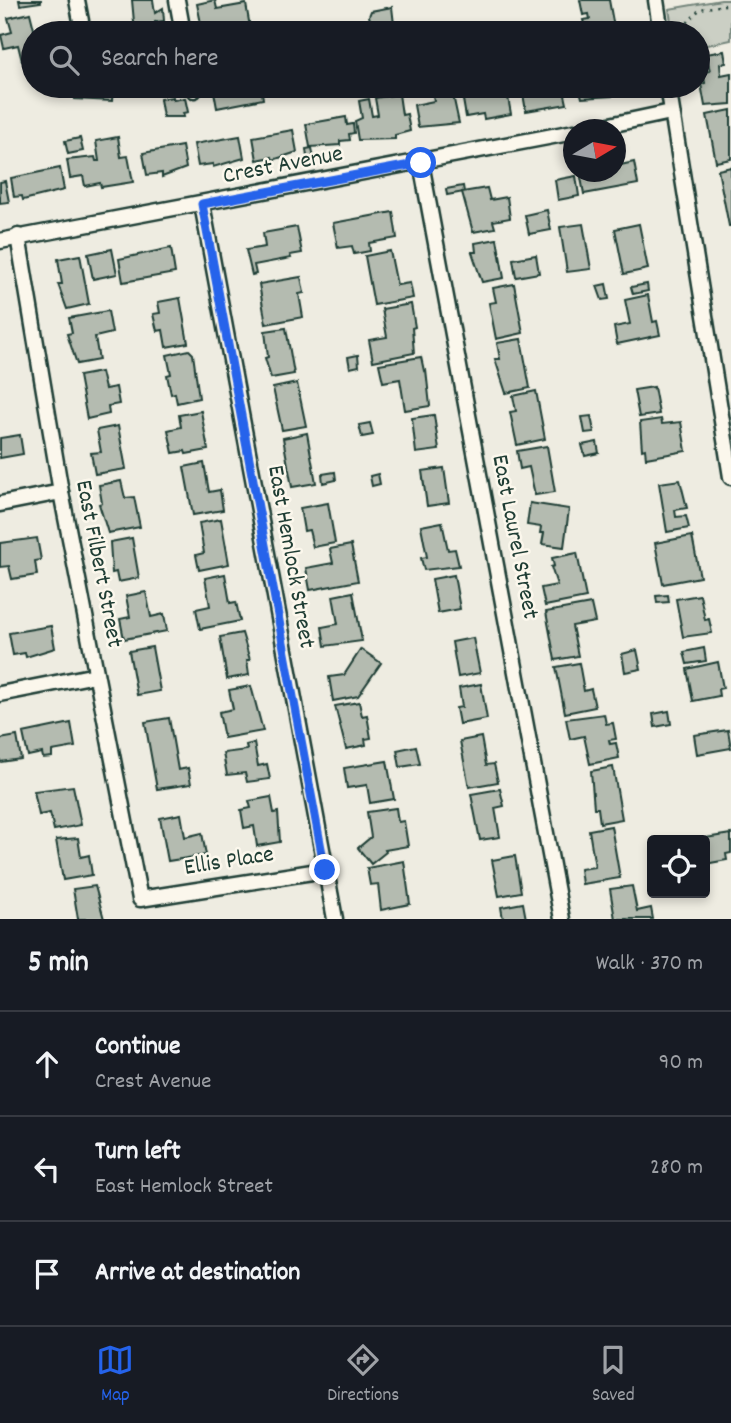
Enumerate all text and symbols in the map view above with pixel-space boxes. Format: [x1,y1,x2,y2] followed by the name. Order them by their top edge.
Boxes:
[21,21,710,98] search box
[45,41,83,79] icon: search
[101,41,219,78] text: Search here
[563,119,626,182] north arrow
[220,138,346,194] street label: Crest Avenue
[405,147,436,178] route start
[481,452,547,622] street label: East Laurel Street
[257,463,323,652] street label: East Hemlock Street
[65,477,131,651] street label: East Filbert Street
[647,835,710,898] map controls
[647,835,710,898] button: locate
[182,838,276,886] street label: Ellis Place
[309,854,340,885] route end
[28,943,89,986] text: 5 min
[596,948,703,981] text: Walk · 370 m
[95,1029,180,1066] text: Continue
[28,1045,66,1083] icon: ahead
[659,1047,703,1080] text: 90 m
[95,1066,211,1099] text: Crest Avenue
[95,1134,181,1171] text: Turn left
[28,1150,66,1188] icon: left
[650,1152,703,1185] text: 280 m
[95,1171,273,1204] text: East Hemlock Street
[28,1255,66,1293] icon: arrive
[95,1255,300,1292] text: Arrive at destination
[96,1341,134,1410] tab: Map
[327,1341,399,1410] tab: Directions
[592,1341,635,1410] tab: Saved

